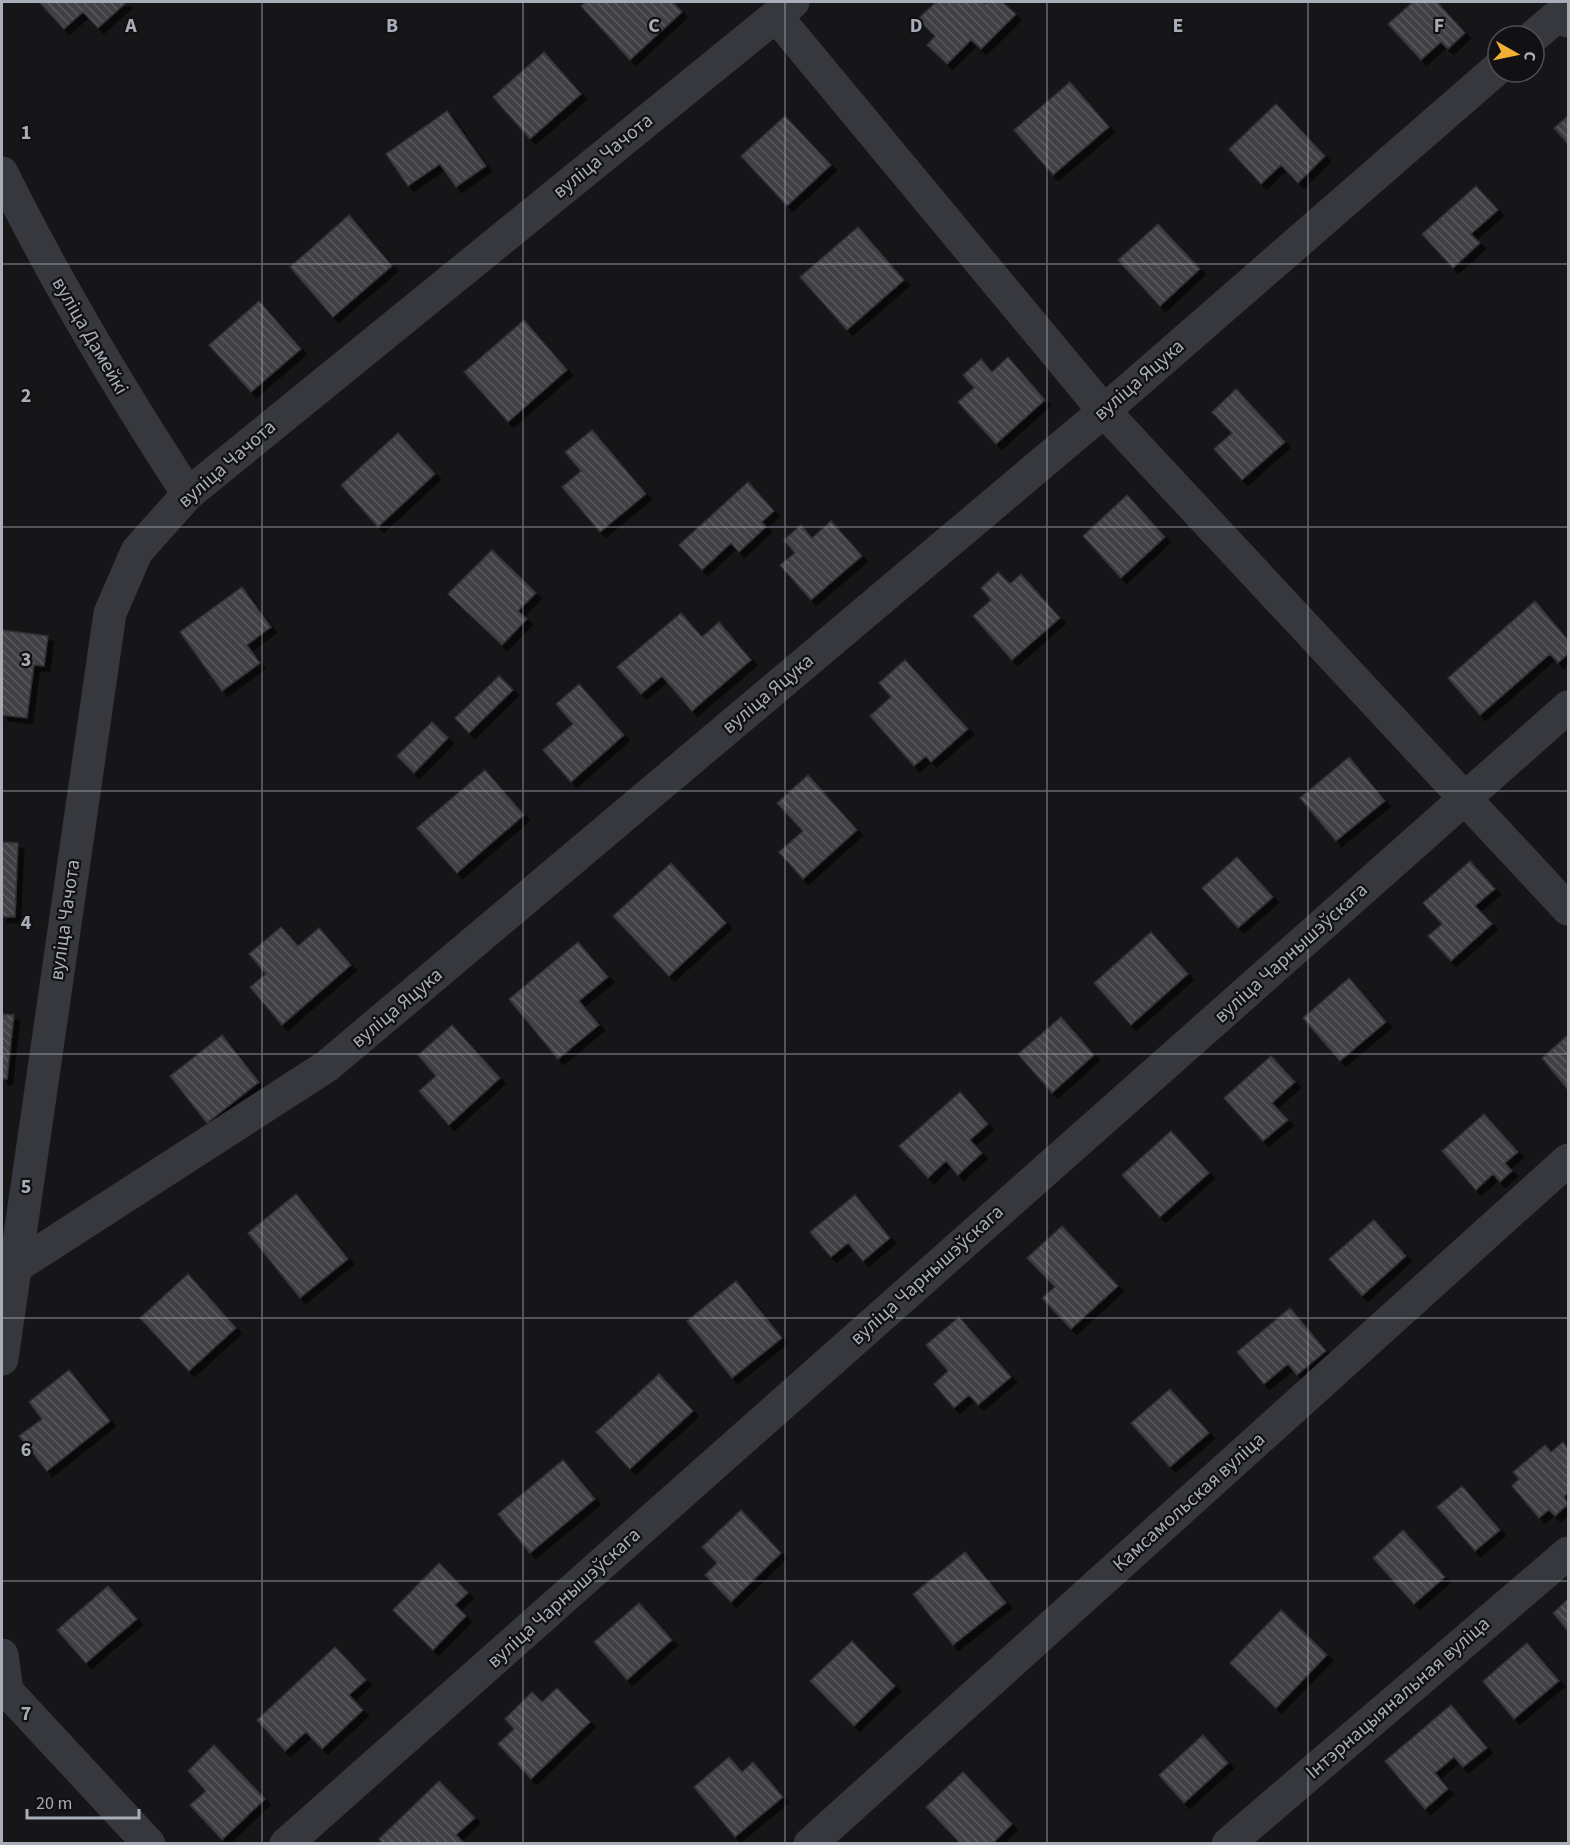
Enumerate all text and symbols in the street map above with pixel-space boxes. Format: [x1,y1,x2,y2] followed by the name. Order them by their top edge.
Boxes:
[124,12,137,40] text: A
[386,12,398,40] text: B
[648,12,660,40] text: C
[910,12,922,40] text: D
[1173,12,1183,40] text: E
[1434,12,1444,40] text: F
[1486,24,1546,84] north arrow
[1518,50,1541,63] text: С
[547,107,659,205] street label: вуліца Чачота
[21,119,31,147] text: 1
[45,272,135,400] street label: вуліца Дамейкі
[1088,333,1190,427] street label: вуліца Яцука
[21,382,31,410] text: 2
[172,413,282,515] street label: вуліца Чачота
[21,646,31,674] text: 3
[716,647,820,741] street label: вуліца Яцука
[43,858,87,982] street label: вуліца Чачота
[1208,876,1374,1030] street label: вуліца Чарнышэўскага
[21,909,32,937] text: 4
[345,961,449,1055] street label: вуліца Яцука
[21,1173,31,1201] text: 5
[844,1198,1010,1352] street label: вуліца Чарнышэўскага
[1107,1426,1271,1578] street label: Камсамольская вуліца
[21,1436,31,1464] text: 6
[481,1521,647,1675] street label: вуліца Чарнышэўскага
[1300,1610,1496,1786] street label: Інтэрнацыянальная вуліца
[21,1700,31,1728] text: 7
[27,1782,140,1820] scale bar
[36,1791,72,1816] text: 20 m

